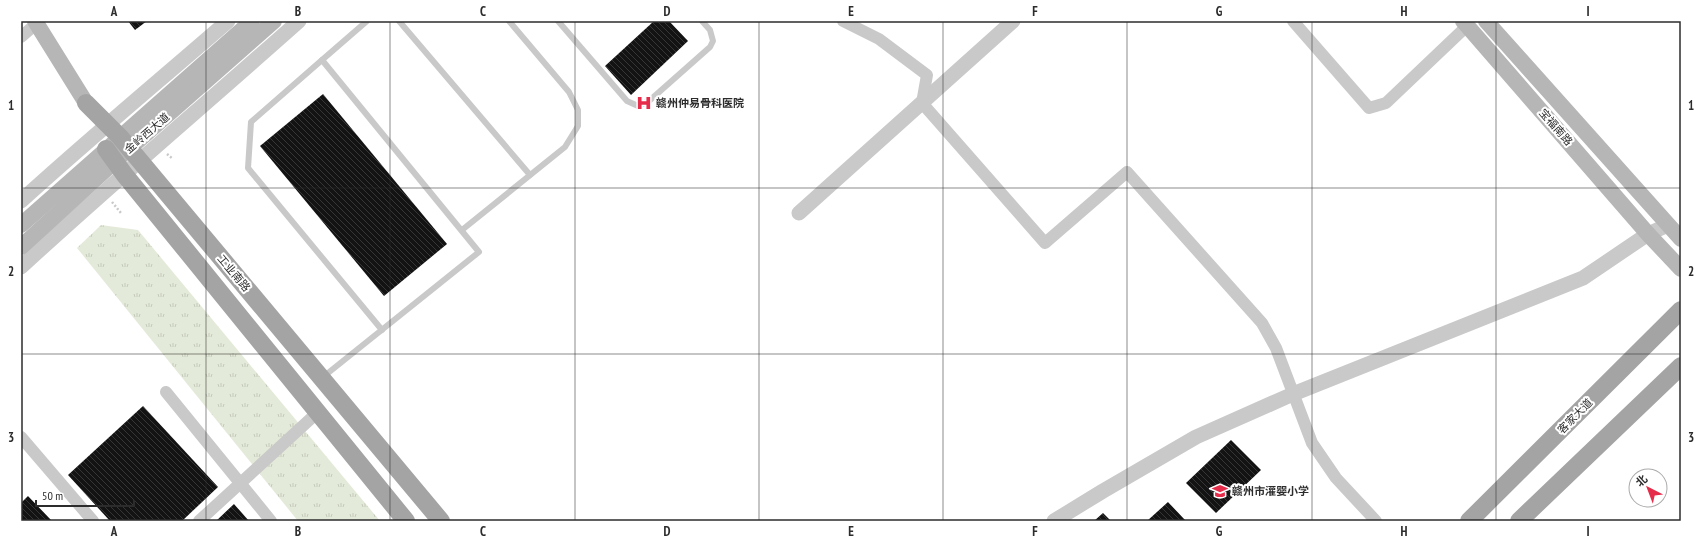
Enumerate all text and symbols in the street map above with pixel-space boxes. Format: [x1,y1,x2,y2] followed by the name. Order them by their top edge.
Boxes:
[110,3,118,20] text: A
[295,3,301,20] text: B
[480,3,486,20] text: C
[664,3,671,20] text: D
[848,3,854,20] text: E
[1032,3,1038,20] text: F
[1216,3,1223,20] text: G
[1401,3,1408,20] text: H
[1586,3,1590,20] text: I
[635,94,653,112] hospital icon: 赣州仲易骨科医院
[656,96,744,110] place label: 赣州仲易骨科医院
[8,97,14,114] text: 1
[1688,97,1694,114] text: 1
[1536,106,1576,148] street label: 宝福南路
[122,110,172,156] street label: 金岭西大道
[214,252,254,294] street label: 工业南路
[8,263,14,280] text: 2
[1688,263,1694,280] text: 2
[1554,395,1596,437] street label: 客家大道
[8,429,14,446] text: 3
[1688,429,1694,446] text: 3
[1628,468,1668,508] north arrow
[1633,472,1650,489] text: 北
[36,482,134,508] scale bar
[1211,482,1229,500] school or university icon: 赣州市灌婴小学
[1232,484,1309,498] place label: 赣州市灌婴小学
[42,488,63,503] text: 50 m
[110,523,118,540] text: A
[295,523,301,540] text: B
[480,523,486,540] text: C
[664,523,671,540] text: D
[848,523,854,540] text: E
[1032,523,1038,540] text: F
[1216,523,1223,540] text: G
[1401,523,1408,540] text: H
[1586,523,1590,540] text: I

